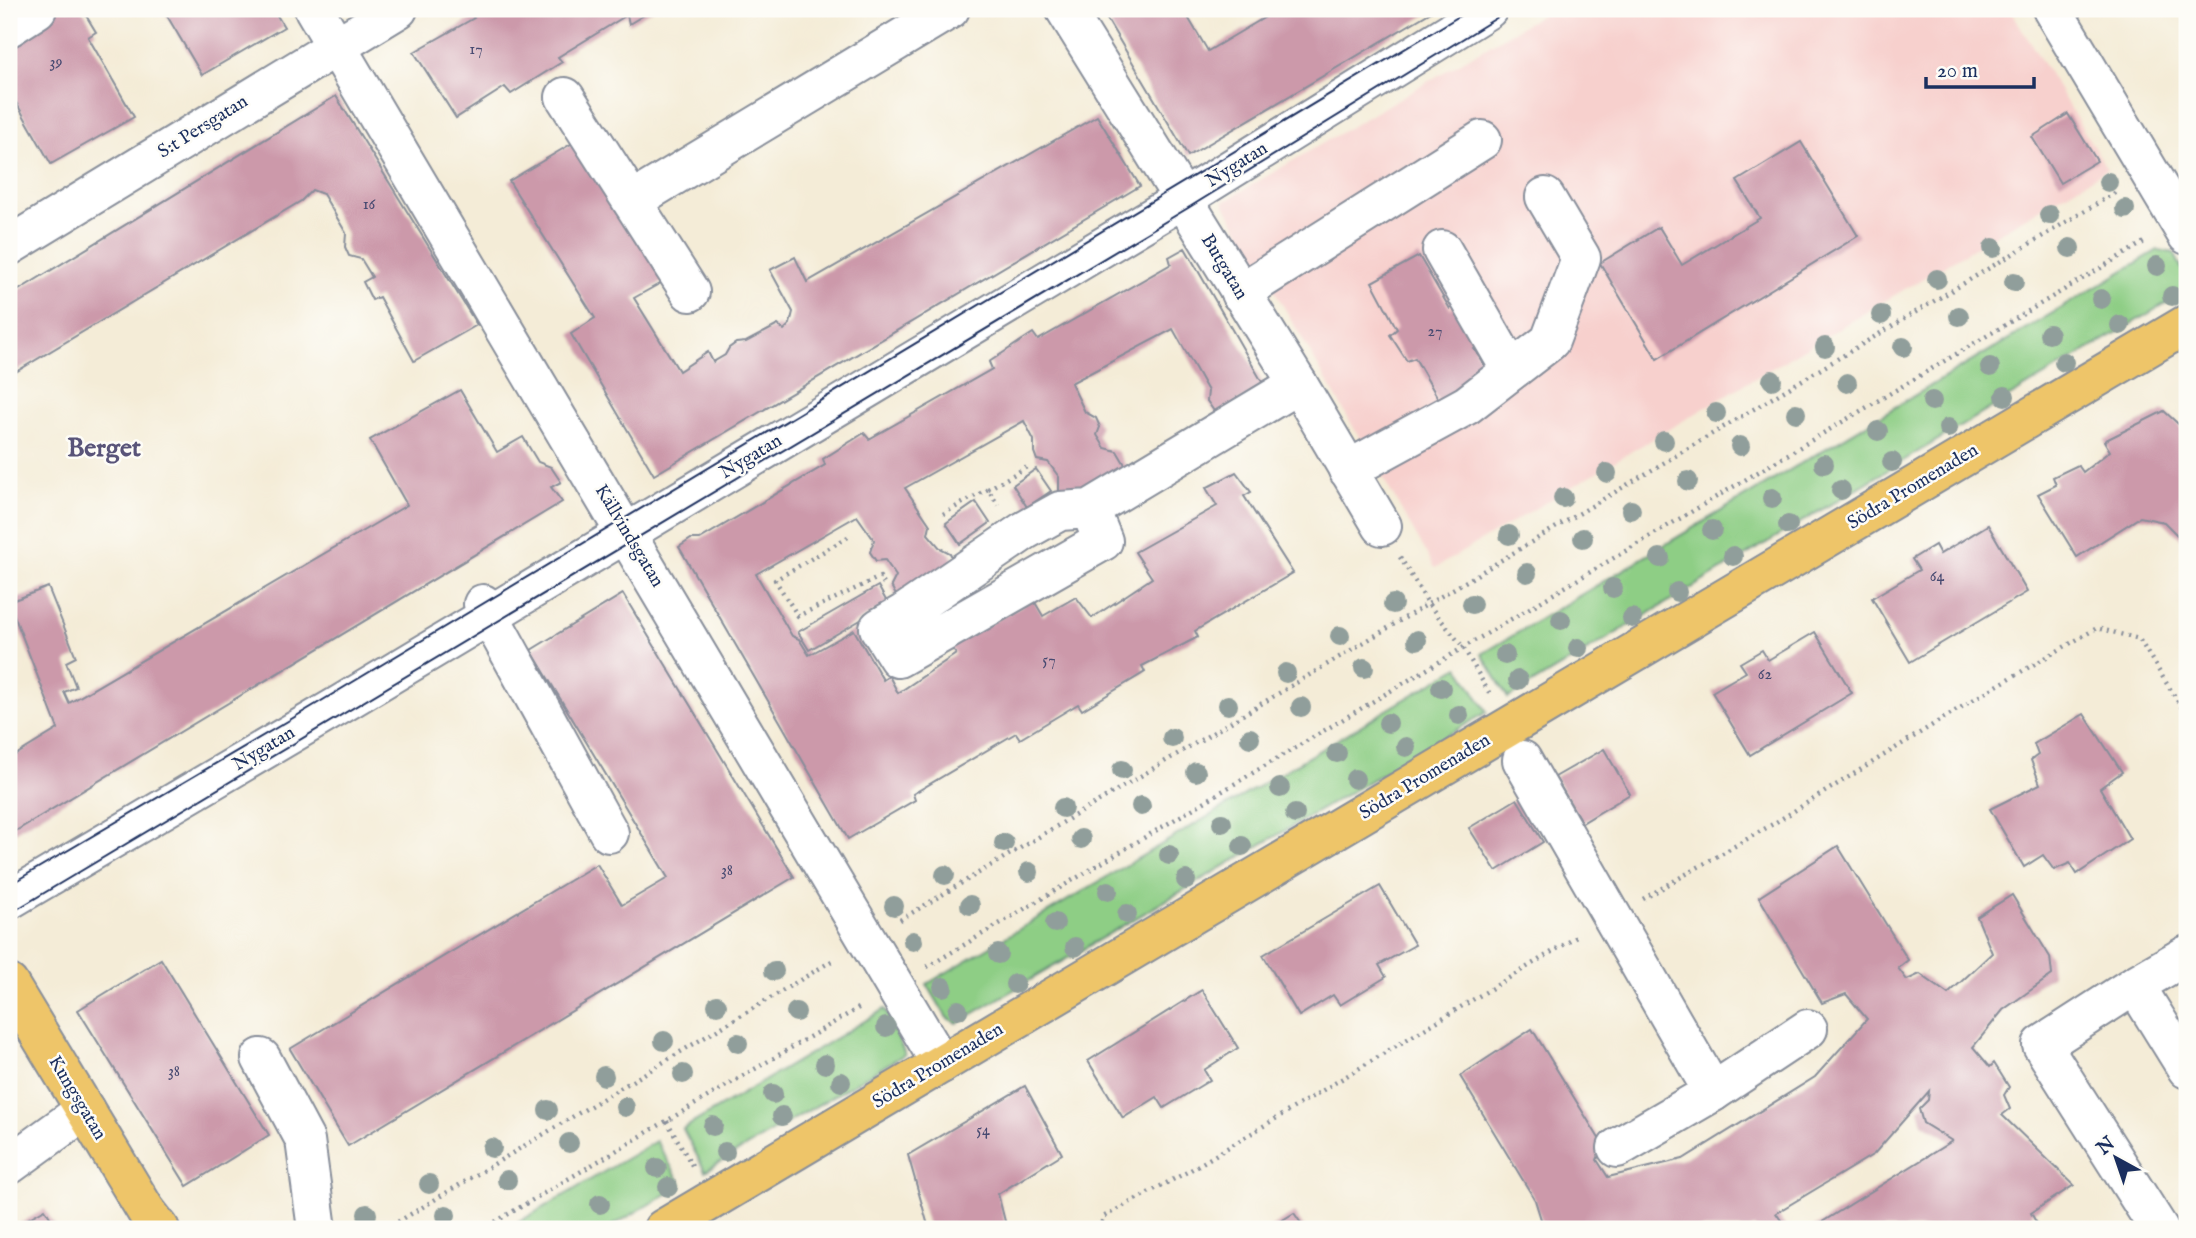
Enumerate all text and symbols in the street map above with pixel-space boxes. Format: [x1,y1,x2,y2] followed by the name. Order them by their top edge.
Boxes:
[469,40,483,60] house number: 17
[1926,46,2035,90] scale bar
[50,53,62,73] house number: 39
[1937,58,1978,85] text: 20 m
[153,90,253,164] street label: S:t Persgatan
[1202,137,1272,193] street label: Nygatan
[363,195,376,215] house number: 16
[1195,230,1253,304] street label: Butgatan
[1428,322,1442,342] house number: 27
[715,429,787,485] street label: Nygatan
[67,432,141,465] district label: Berget
[1843,439,1983,535] street label: Södra Promenaden
[589,480,669,592] street label: Källvindsgatan
[1930,567,1944,587] house number: 64
[1042,651,1056,671] house number: 57
[1758,665,1772,685] house number: 62
[228,721,300,777] street label: Nygatan
[1355,729,1495,825] street label: Södra Promenaden
[721,861,733,881] house number: 38
[868,1018,1008,1114] street label: Södra Promenaden
[43,1052,111,1144] street label: Kungsgatan
[168,1062,180,1082] house number: 38
[976,1121,990,1141] house number: 54
[2080,1122,2150,1192] north arrow
[2092,1132,2121,1162] text: N

